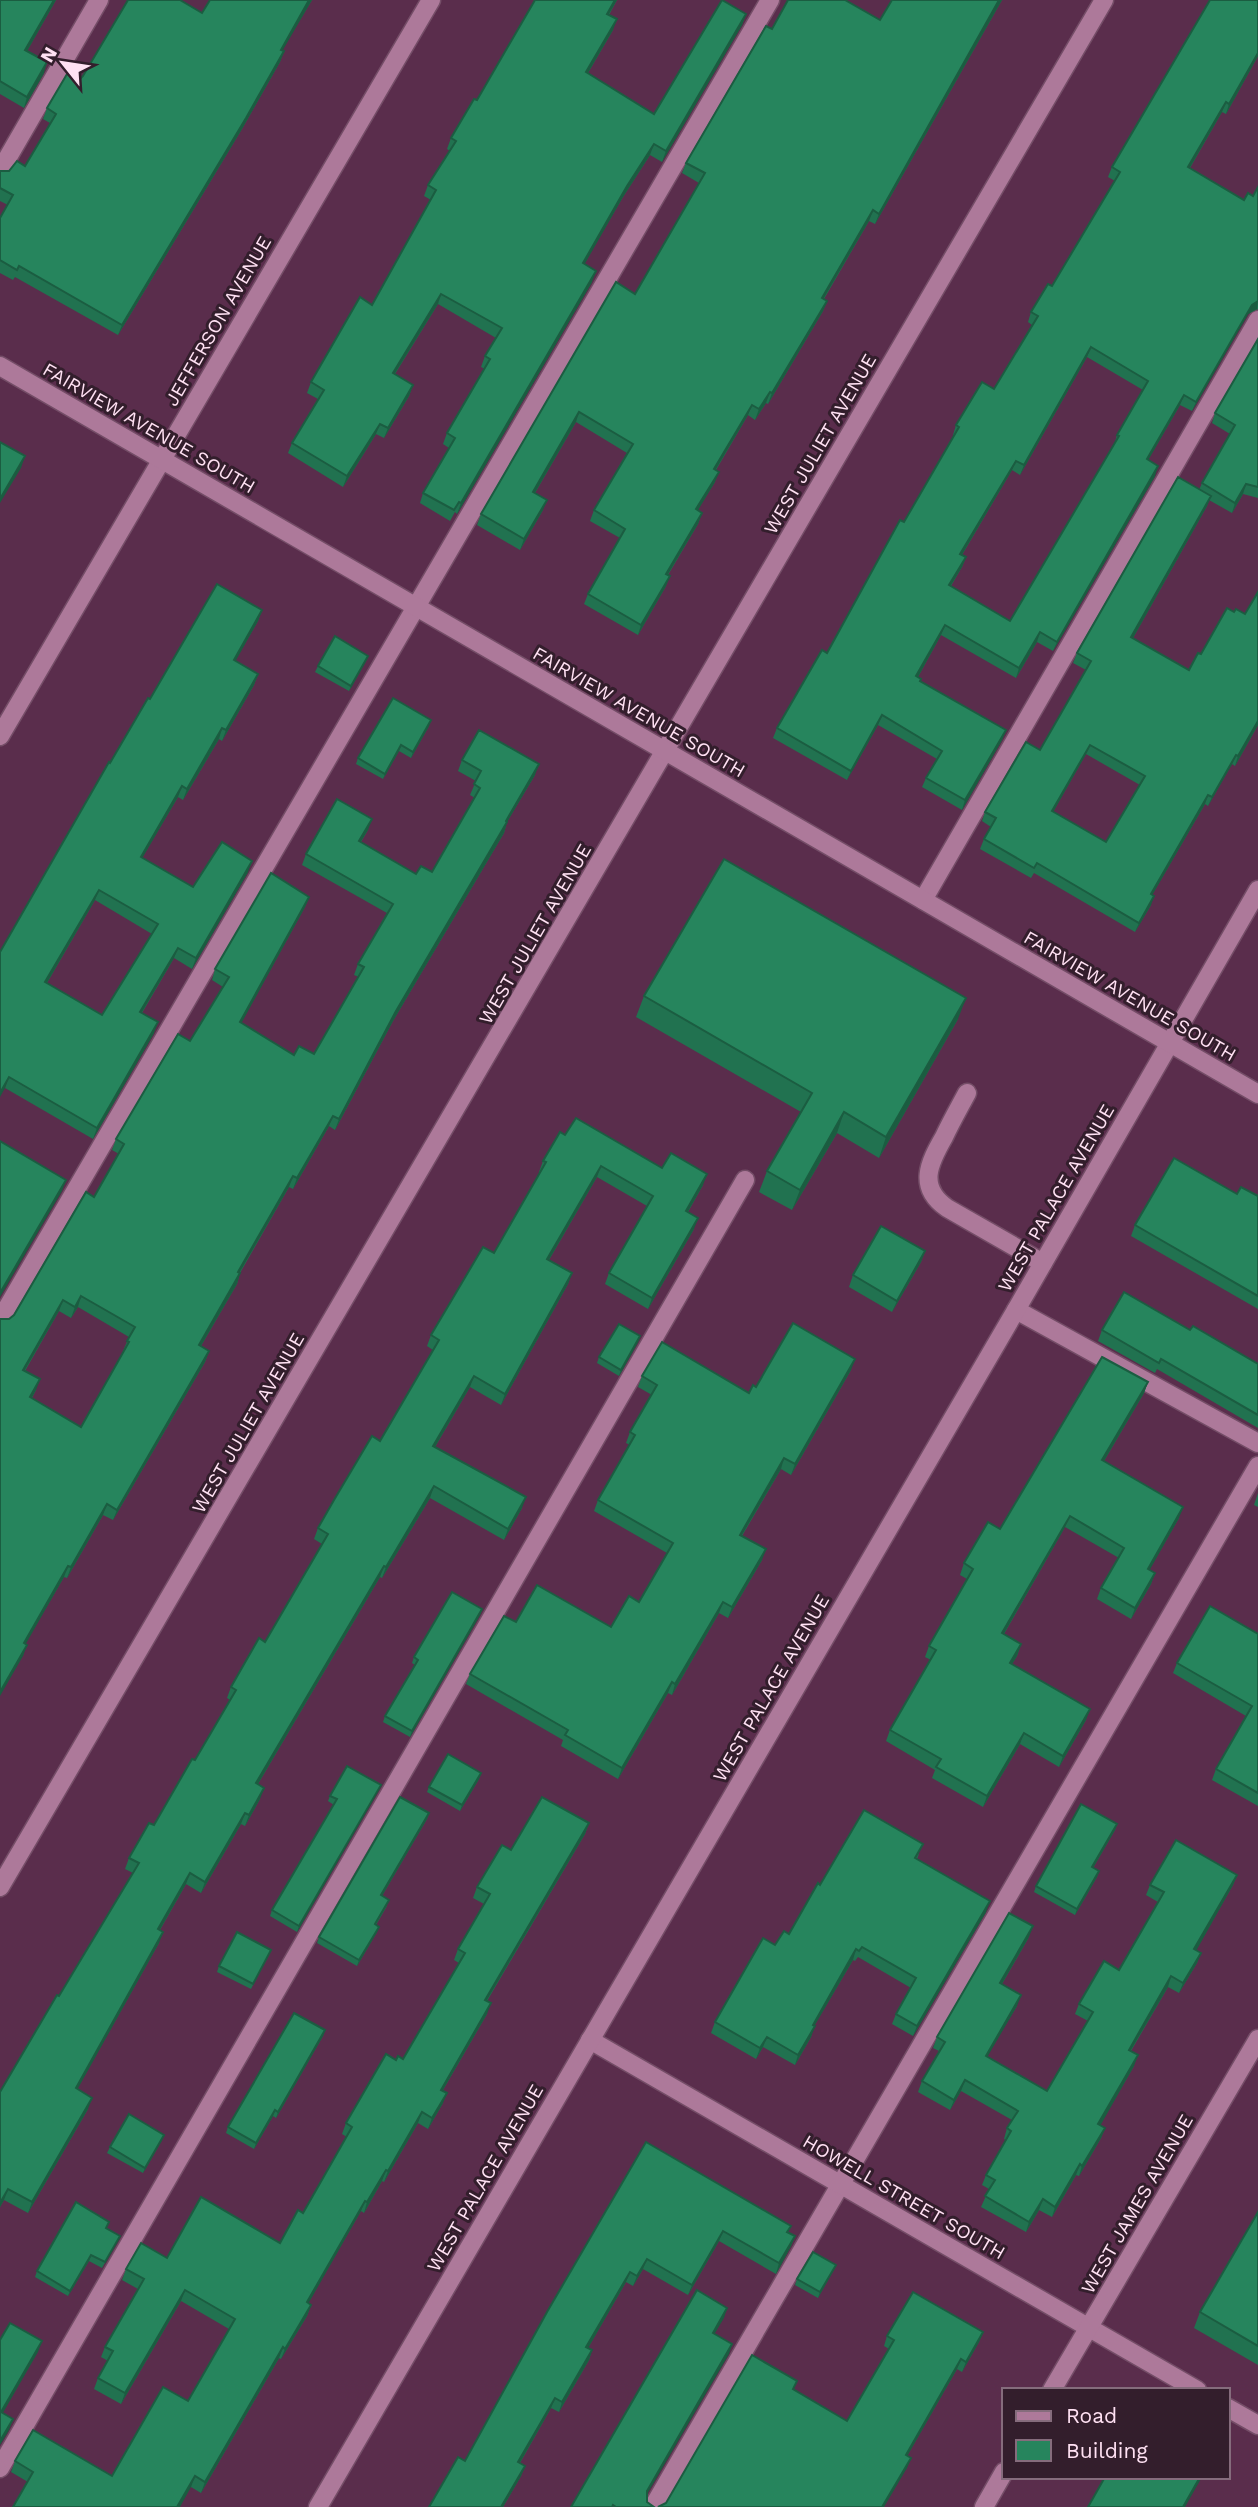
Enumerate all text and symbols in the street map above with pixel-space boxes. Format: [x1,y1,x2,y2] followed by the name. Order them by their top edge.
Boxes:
[28,28,98,98] north arrow
[35,43,62,67] text: N
[160,232,276,410] street label: JEFFERSON AVENUE
[759,350,881,538] street label: WEST JULIET AVENUE
[39,358,259,498] street label: FAIRVIEW AVENUE SOUTH
[529,642,749,782] street label: FAIRVIEW AVENUE SOUTH
[474,840,596,1028] street label: WEST JULIET AVENUE
[1020,926,1240,1066] street label: FAIRVIEW AVENUE SOUTH
[993,1100,1119,1296] street label: WEST PALACE AVENUE
[187,1329,309,1517] street label: WEST JULIET AVENUE
[708,1590,834,1786] street label: WEST PALACE AVENUE
[422,2080,548,2276] street label: WEST PALACE AVENUE
[1076,2110,1198,2298] street label: WEST JAMES AVENUE
[799,2130,1009,2264] street label: HOWELL STREET SOUTH
[1002,2388,1230,2479] legend
[1066,2403,1117,2428] text: Road
[1066,2438,1148,2463] text: Building

